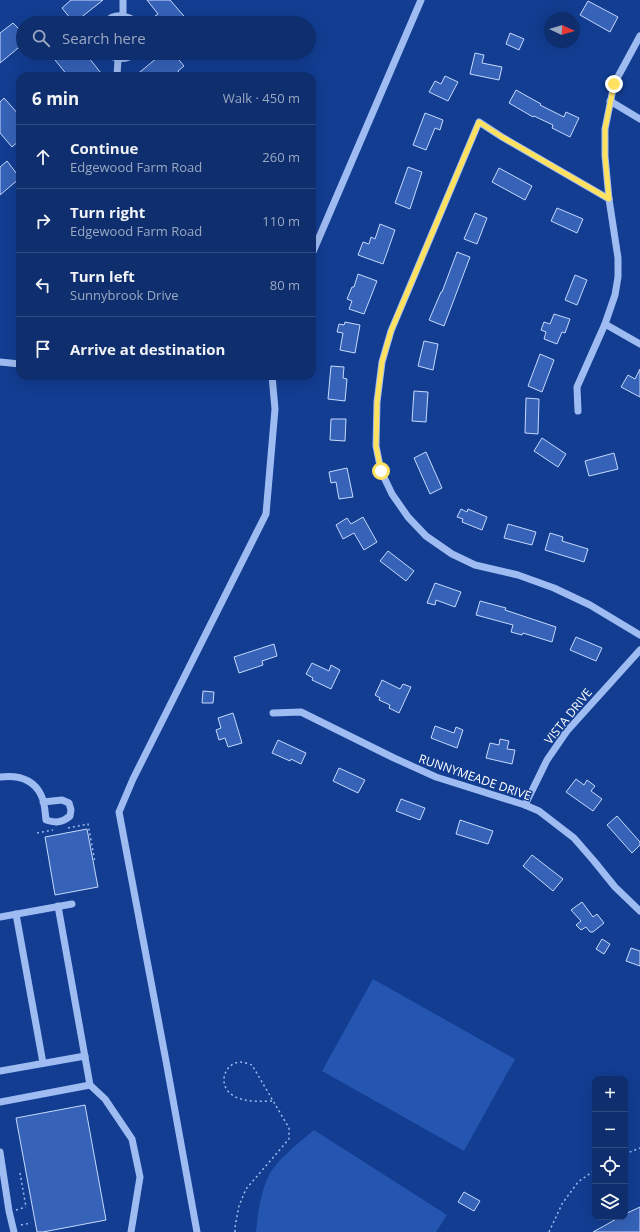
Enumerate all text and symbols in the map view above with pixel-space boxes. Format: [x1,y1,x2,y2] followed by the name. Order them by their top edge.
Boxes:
[544,12,580,48] north arrow
[16,16,316,60] search box
[30,27,52,49] icon: search
[62,28,146,48] text: Search here
[605,75,623,93] route end
[32,87,79,110] text: 6 min
[223,89,300,107] text: Walk · 450 m
[70,138,138,158] text: Continue
[32,146,54,168] icon: ahead
[262,148,300,166] text: 260 m
[70,158,202,176] text: Edgewood Farm Road
[70,202,145,222] text: Turn right
[32,210,54,232] icon: right
[262,212,300,230] text: 110 m
[70,222,202,240] text: Edgewood Farm Road
[70,266,135,286] text: Turn left
[32,274,54,296] icon: left
[270,276,300,294] text: 80 m
[70,286,179,304] text: Sunnybrook Drive
[32,338,54,360] icon: arrive
[70,339,225,359] text: Arrive at destination
[372,462,390,480] route start
[540,684,596,748] street label: VISTA DRIVE
[417,750,533,804] street label: RUNNYMEADE DRIVE
[592,1076,628,1220] map controls
[592,1076,628,1112] button: +
[592,1112,628,1148] button: −
[592,1148,628,1184] button: locate
[592,1184,628,1220] button: layers

